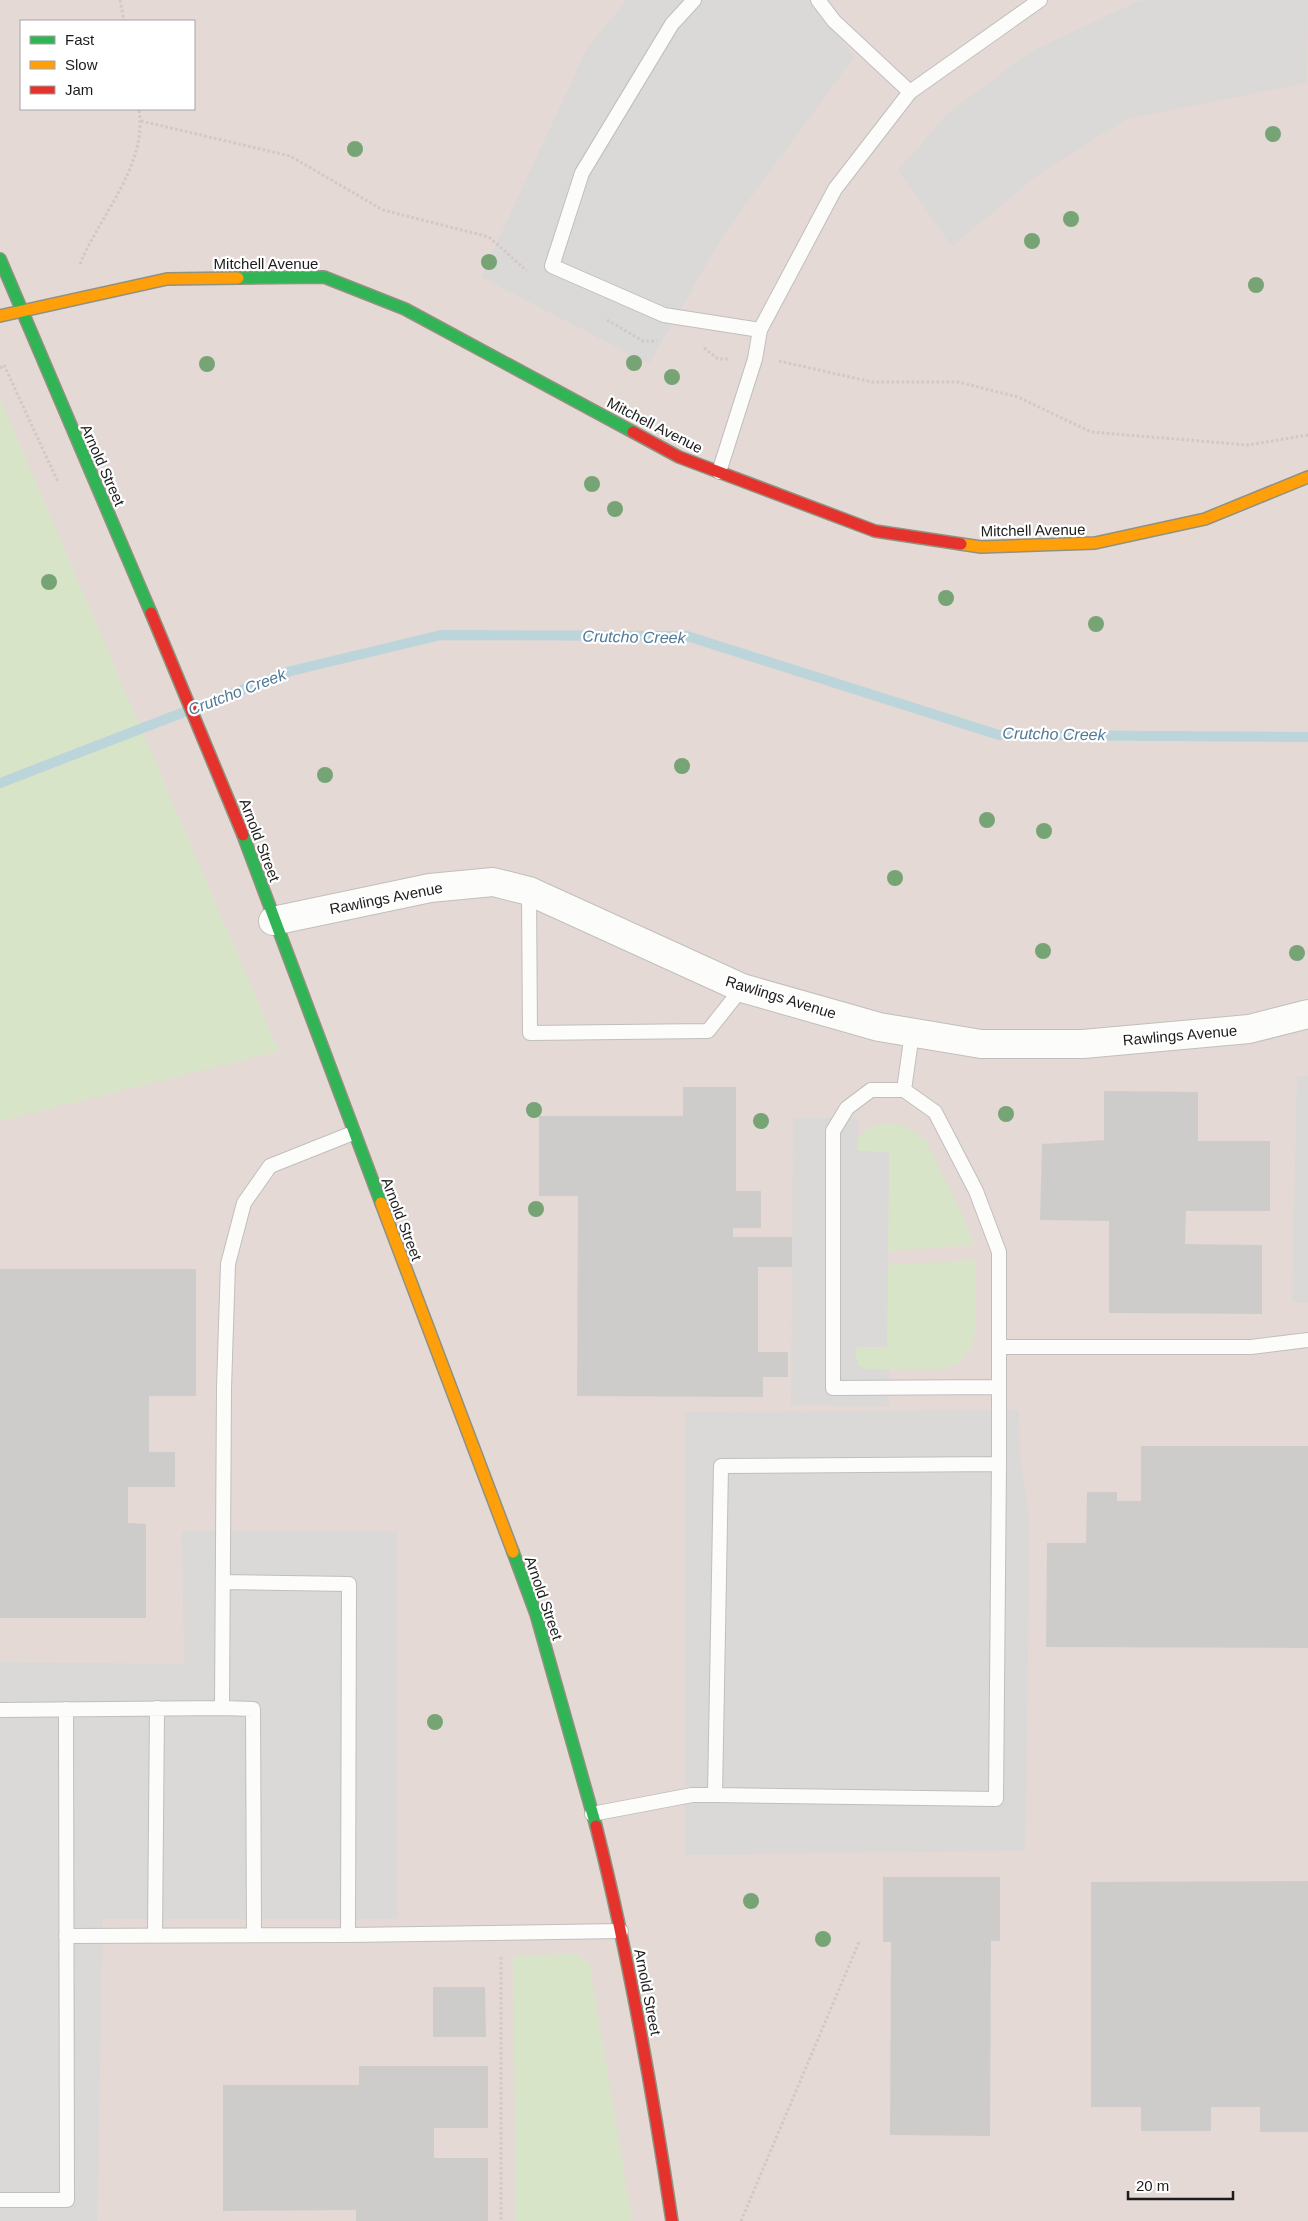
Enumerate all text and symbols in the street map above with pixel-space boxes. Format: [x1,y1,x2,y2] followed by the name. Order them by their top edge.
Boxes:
[20,20,195,110] legend
[65,31,95,48] text: Fast
[65,56,98,73] text: Slow
[65,81,93,98] text: Jam
[214,255,318,272] street label: Mitchell Avenue
[604,394,706,456] street label: Mitchell Avenue
[77,422,129,509] street label: Arnold Street
[980,521,1086,539] street label: Mitchell Avenue
[582,628,687,646] water label: Crutcho Creek
[186,665,289,718] water label: Crutcho Creek
[1002,725,1107,743] water label: Crutcho Creek
[236,796,284,885] street label: Arnold Street
[328,879,444,917] street label: Rawlings Avenue
[724,972,838,1022] street label: Rawlings Avenue
[1122,1022,1238,1048] street label: Rawlings Avenue
[378,1175,426,1264] street label: Arnold Street
[522,1554,567,1643] street label: Arnold Street
[631,1947,665,2037] street label: Arnold Street
[1128,2168,1233,2200] scale bar
[1136,2177,1169,2194] text: 20 m

